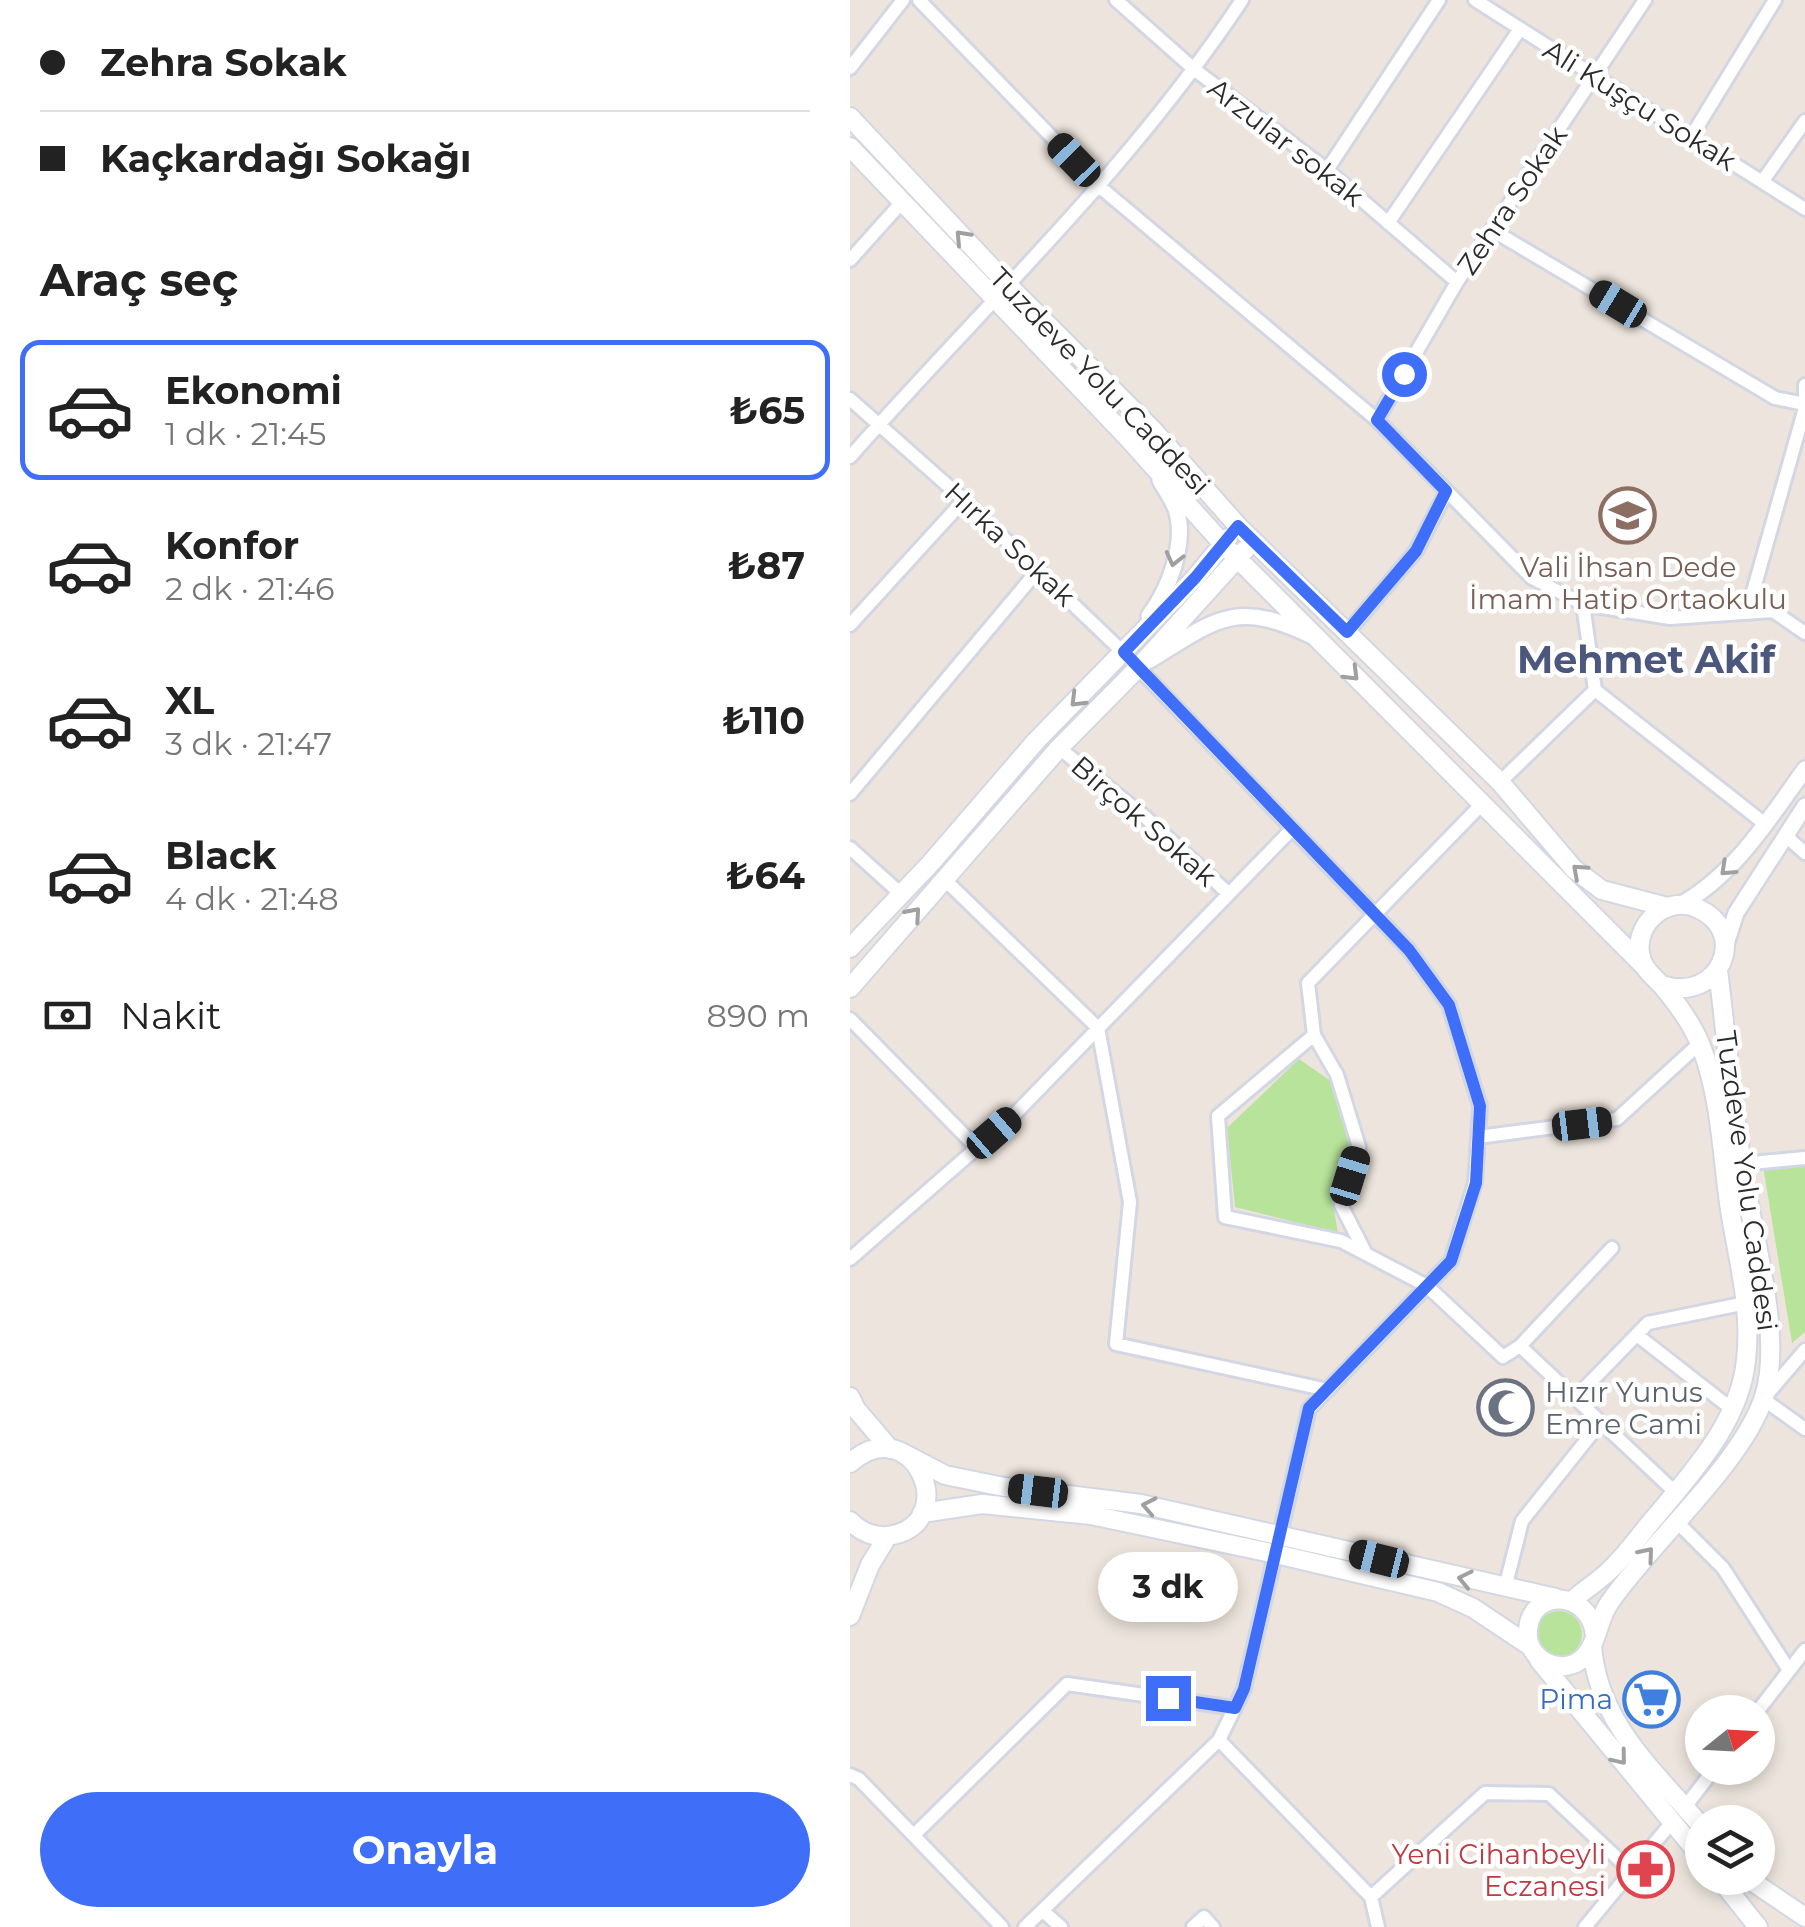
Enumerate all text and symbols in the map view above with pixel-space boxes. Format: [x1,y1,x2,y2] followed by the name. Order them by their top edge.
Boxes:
[1537,32,1743,178] street label: Ali Kuşçu Sokak
[100,39,347,86] text: Zehra Sokak
[1201,71,1371,213] street label: Arzular sokak
[1450,119,1574,281] street label: Zehra Sokak
[1042,128,1106,192] car
[100,135,472,182] text: Kaçkardağı Sokağı
[956,230,974,249] one-way arrow
[40,252,238,307] text: Araç seç
[983,260,1217,502] street label: Tuzdeve Yolu Caddesi
[1585,276,1651,332] car
[1382,352,1427,397] route start
[45,365,135,455] icon: car
[165,367,342,414] text: Ekonomi
[730,387,805,434] text: ₺65
[165,414,326,453] text: 1 dk · 21:45
[938,475,1083,613] street label: Hırka Sokak
[1598,486,1658,546] school or university icon: Vali İhsan Dede İmam Hatip Ortaokulu
[45,520,135,610] icon: car
[165,522,299,569] text: Konfor
[728,542,805,589] text: ₺87
[1164,550,1185,567] one-way arrow
[1469,550,1787,616] place label: Vali İhsan Dede İmam Hatip Ortaokulu
[165,569,334,608] text: 2 dk · 21:46
[1517,636,1776,683] district label: Mehmet Akif
[1340,662,1358,680] one-way arrow
[45,675,135,765] icon: car
[165,677,214,724] text: XL
[1070,688,1088,706] one-way arrow
[722,697,805,744] text: ₺110
[165,724,332,763] text: 3 dk · 21:47
[1064,749,1224,893] street label: Birçok Sokak
[45,830,135,920] icon: car
[165,832,276,879] text: Black
[726,852,805,899] text: ₺64
[1720,857,1739,875] one-way arrow
[1572,865,1591,883] one-way arrow
[165,879,339,918] text: 4 dk · 21:48
[902,907,920,926] one-way arrow
[40,988,95,1043] icon: cash
[120,992,221,1039] text: Nakit
[707,996,810,1035] text: 890 m
[1709,1029,1785,1333] street label: Tuzdeve Yolu Caddesi
[962,1102,1026,1164] car
[1550,1105,1614,1143] car
[1327,1143,1373,1209] car
[1545,1375,1703,1441] place label: Hızır Yunus Emre Cami
[1476,1378,1536,1438] mosque icon: Hızır Yunus Emre Cami
[1006,1472,1070,1510] car
[1141,1497,1158,1518] one-way arrow
[1346,1537,1412,1581] car
[1636,1548,1654,1566] one-way arrow
[1098,1553,1238,1623] callout: 3 dk
[1132,1567,1204,1606] text: 3 dk
[1457,1570,1474,1591] one-way arrow
[1622,1669,1682,1729] supermarket icon: Pima
[1146,1676,1191,1721] route end
[1539,1682,1613,1716] place label: Pima
[1685,1695,1775,1785] north arrow
[1685,1695,1775,1895] map controls
[1608,1747,1626,1765] one-way arrow
[40,1792,810,1907] button: Onayla
[1685,1805,1775,1895] button: layers
[1391,1837,1606,1903] place label: Yeni Cihanbeyli Eczanesi
[1615,1840,1675,1900] pharmacy icon: Yeni Cihanbeyli Eczanesi

